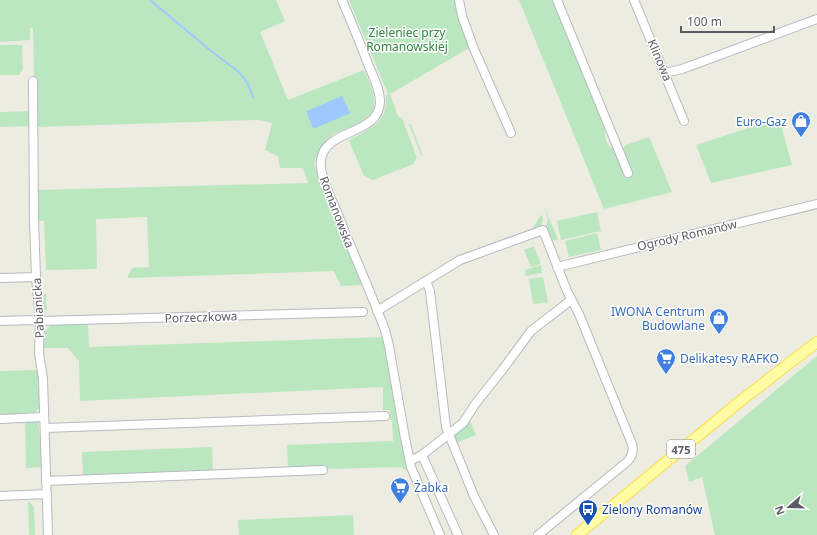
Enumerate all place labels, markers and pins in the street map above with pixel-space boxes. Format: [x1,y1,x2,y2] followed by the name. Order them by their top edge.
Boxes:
[790,110,812,138] shop icon: Euro-Gaz
[736,113,787,130] place label: Euro-Gaz
[611,303,705,334] place label: IWONA Centrum Budowlane
[708,307,730,335] shop icon: IWONA Centrum Budowlane
[655,347,677,375] supermarket icon: Delikatesy RAFKO
[680,350,779,367] place label: Delikatesy RAFKO
[389,476,411,504] supermarket icon: Żabka
[414,479,448,496] place label: Żabka
[577,498,599,526] bus stop icon: Zielony Romanów
[602,501,703,518] place label: Zielony Romanów

